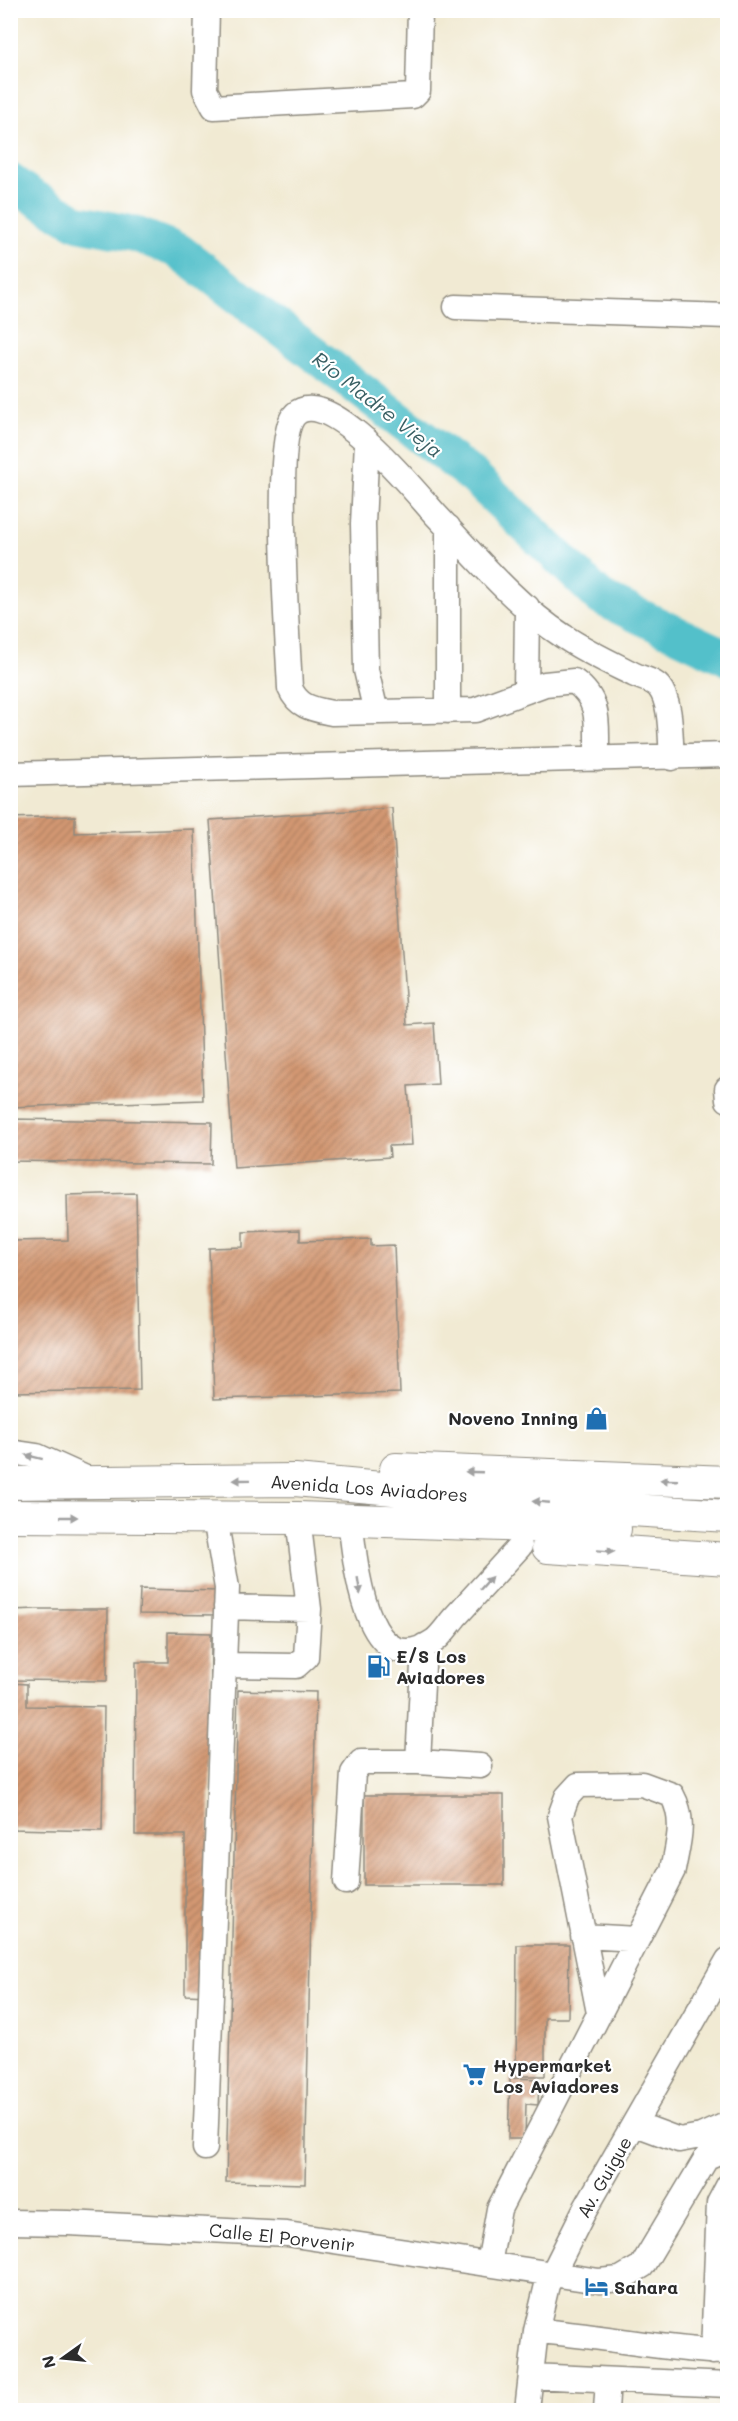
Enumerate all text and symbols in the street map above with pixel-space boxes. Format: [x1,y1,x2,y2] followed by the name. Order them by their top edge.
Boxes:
[308,345,448,463] water label: Río Madre Vieja
[583,1405,609,1431] shop icon: Noveno Inning
[448,1406,578,1430] place label: Noveno Inning
[25,1451,43,1461] one-way arrow
[465,1468,484,1477] one-way arrow
[270,1469,468,1507] street label: Avenida Los Aviadores
[660,1475,679,1484] one-way arrow
[233,1476,252,1485] one-way arrow
[532,1497,551,1507] one-way arrow
[59,1512,78,1521] one-way arrow
[596,1546,615,1556] one-way arrow
[479,1576,493,1591] one-way arrow
[355,1577,364,1596] one-way arrow
[396,1644,485,1689] place label: E/S Los Aviadores
[365,1653,391,1679] fuel station icon: E/S Los Aviadores
[493,2053,619,2098] place label: Hypermarket Los Aviadores
[462,2062,488,2088] supermarket icon: Hypermarket Los Aviadores
[571,2132,637,2222] street label: Av. Guigue
[208,2217,356,2257] street label: Calle El Porvenir
[583,2274,609,2300] hotel icon: Sahara
[614,2275,678,2299] place label: Sahara
[33,2328,93,2388] north arrow
[36,2353,60,2371] text: N

